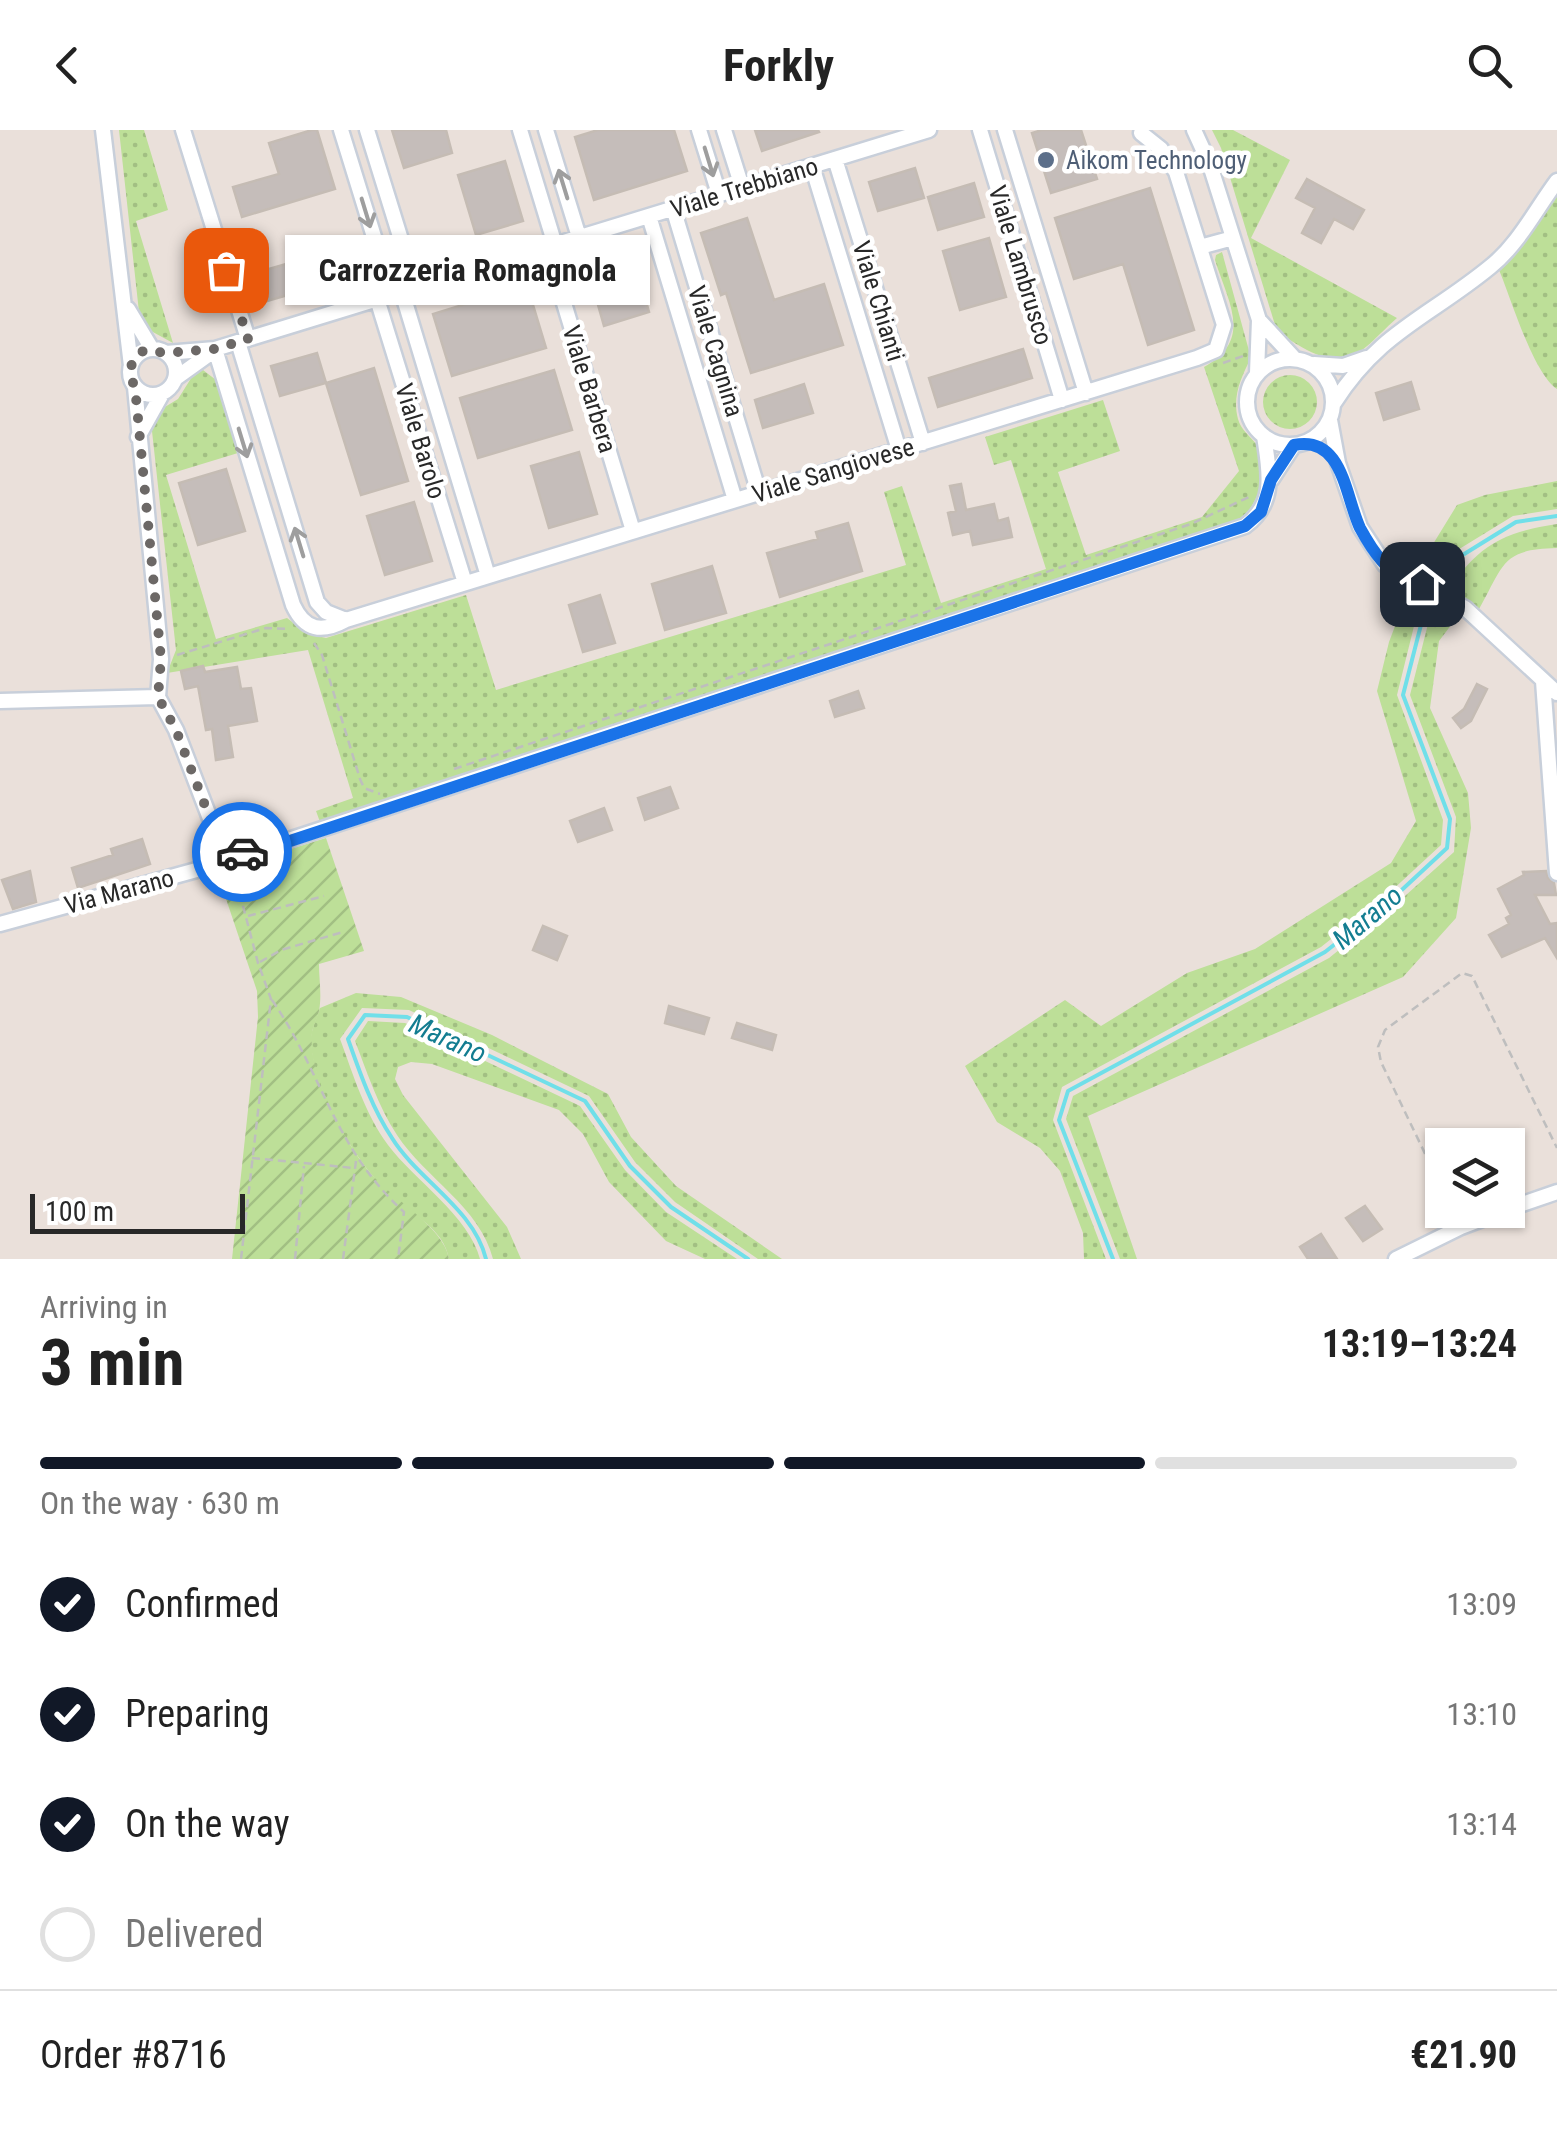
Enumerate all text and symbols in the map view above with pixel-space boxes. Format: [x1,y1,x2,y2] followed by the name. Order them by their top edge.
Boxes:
[40,38,95,93] icon: back
[1462,38,1517,93] icon: search
[723,39,834,92] text: Forkly
[701,146,719,177] one-way arrow
[1066,146,1247,175] place label: Aikom Technology
[1035,149,1057,171] marker: Aikom Technology
[667,151,821,224] street label: Viale Trebbiano
[553,168,571,200] one-way arrow
[983,182,1059,348] street label: Viale Lambrusco
[358,196,376,228] one-way arrow
[184,228,269,313] pin
[286,235,651,305] callout: Carrozzeria Romagnola
[847,238,911,365] street label: Viale Chianti
[199,243,254,298] icon: bag
[318,251,617,289] text: Carrozzeria Romagnola
[682,282,749,420] street label: Viale Cagnina
[556,322,623,456] street label: Viale Barbera
[389,380,452,502] street label: Viale Barolo
[236,426,254,458] one-way arrow
[749,432,918,509] street label: Viale Sangiovese
[288,526,306,558] one-way arrow
[1380,542,1465,627] pin
[1395,557,1450,612] icon: home
[192,802,292,902] courier
[215,825,270,880] icon: car
[61,863,177,920] street label: Via Marano
[1326,879,1409,956] water label: Marano
[404,1007,492,1070] water label: Marano
[1425,1128,1525,1228] map controls
[1425,1128,1525,1228] button: layers
[30,1189,245,1234] scale bar
[45,1195,114,1228] text: 100 m
[40,1288,168,1326] text: Arriving in
[1322,1322,1517,1366] text: 13:19–13:24
[40,1325,184,1401] text: 3 min
[40,1484,280,1522] text: On the way · 630 m
[40,1577,95,1632] icon: check
[125,1582,280,1626] text: Confirmed
[1446,1585,1517,1623] text: 13:09
[40,1687,95,1742] icon: check
[125,1692,270,1736] text: Preparing
[1446,1695,1517,1733] text: 13:10
[40,1797,95,1852] icon: check
[125,1802,290,1846] text: On the way
[1446,1805,1517,1843] text: 13:14
[125,1912,264,1956] text: Delivered
[40,2033,227,2077] text: Order #8716
[1410,2033,1517,2077] text: €21.90

